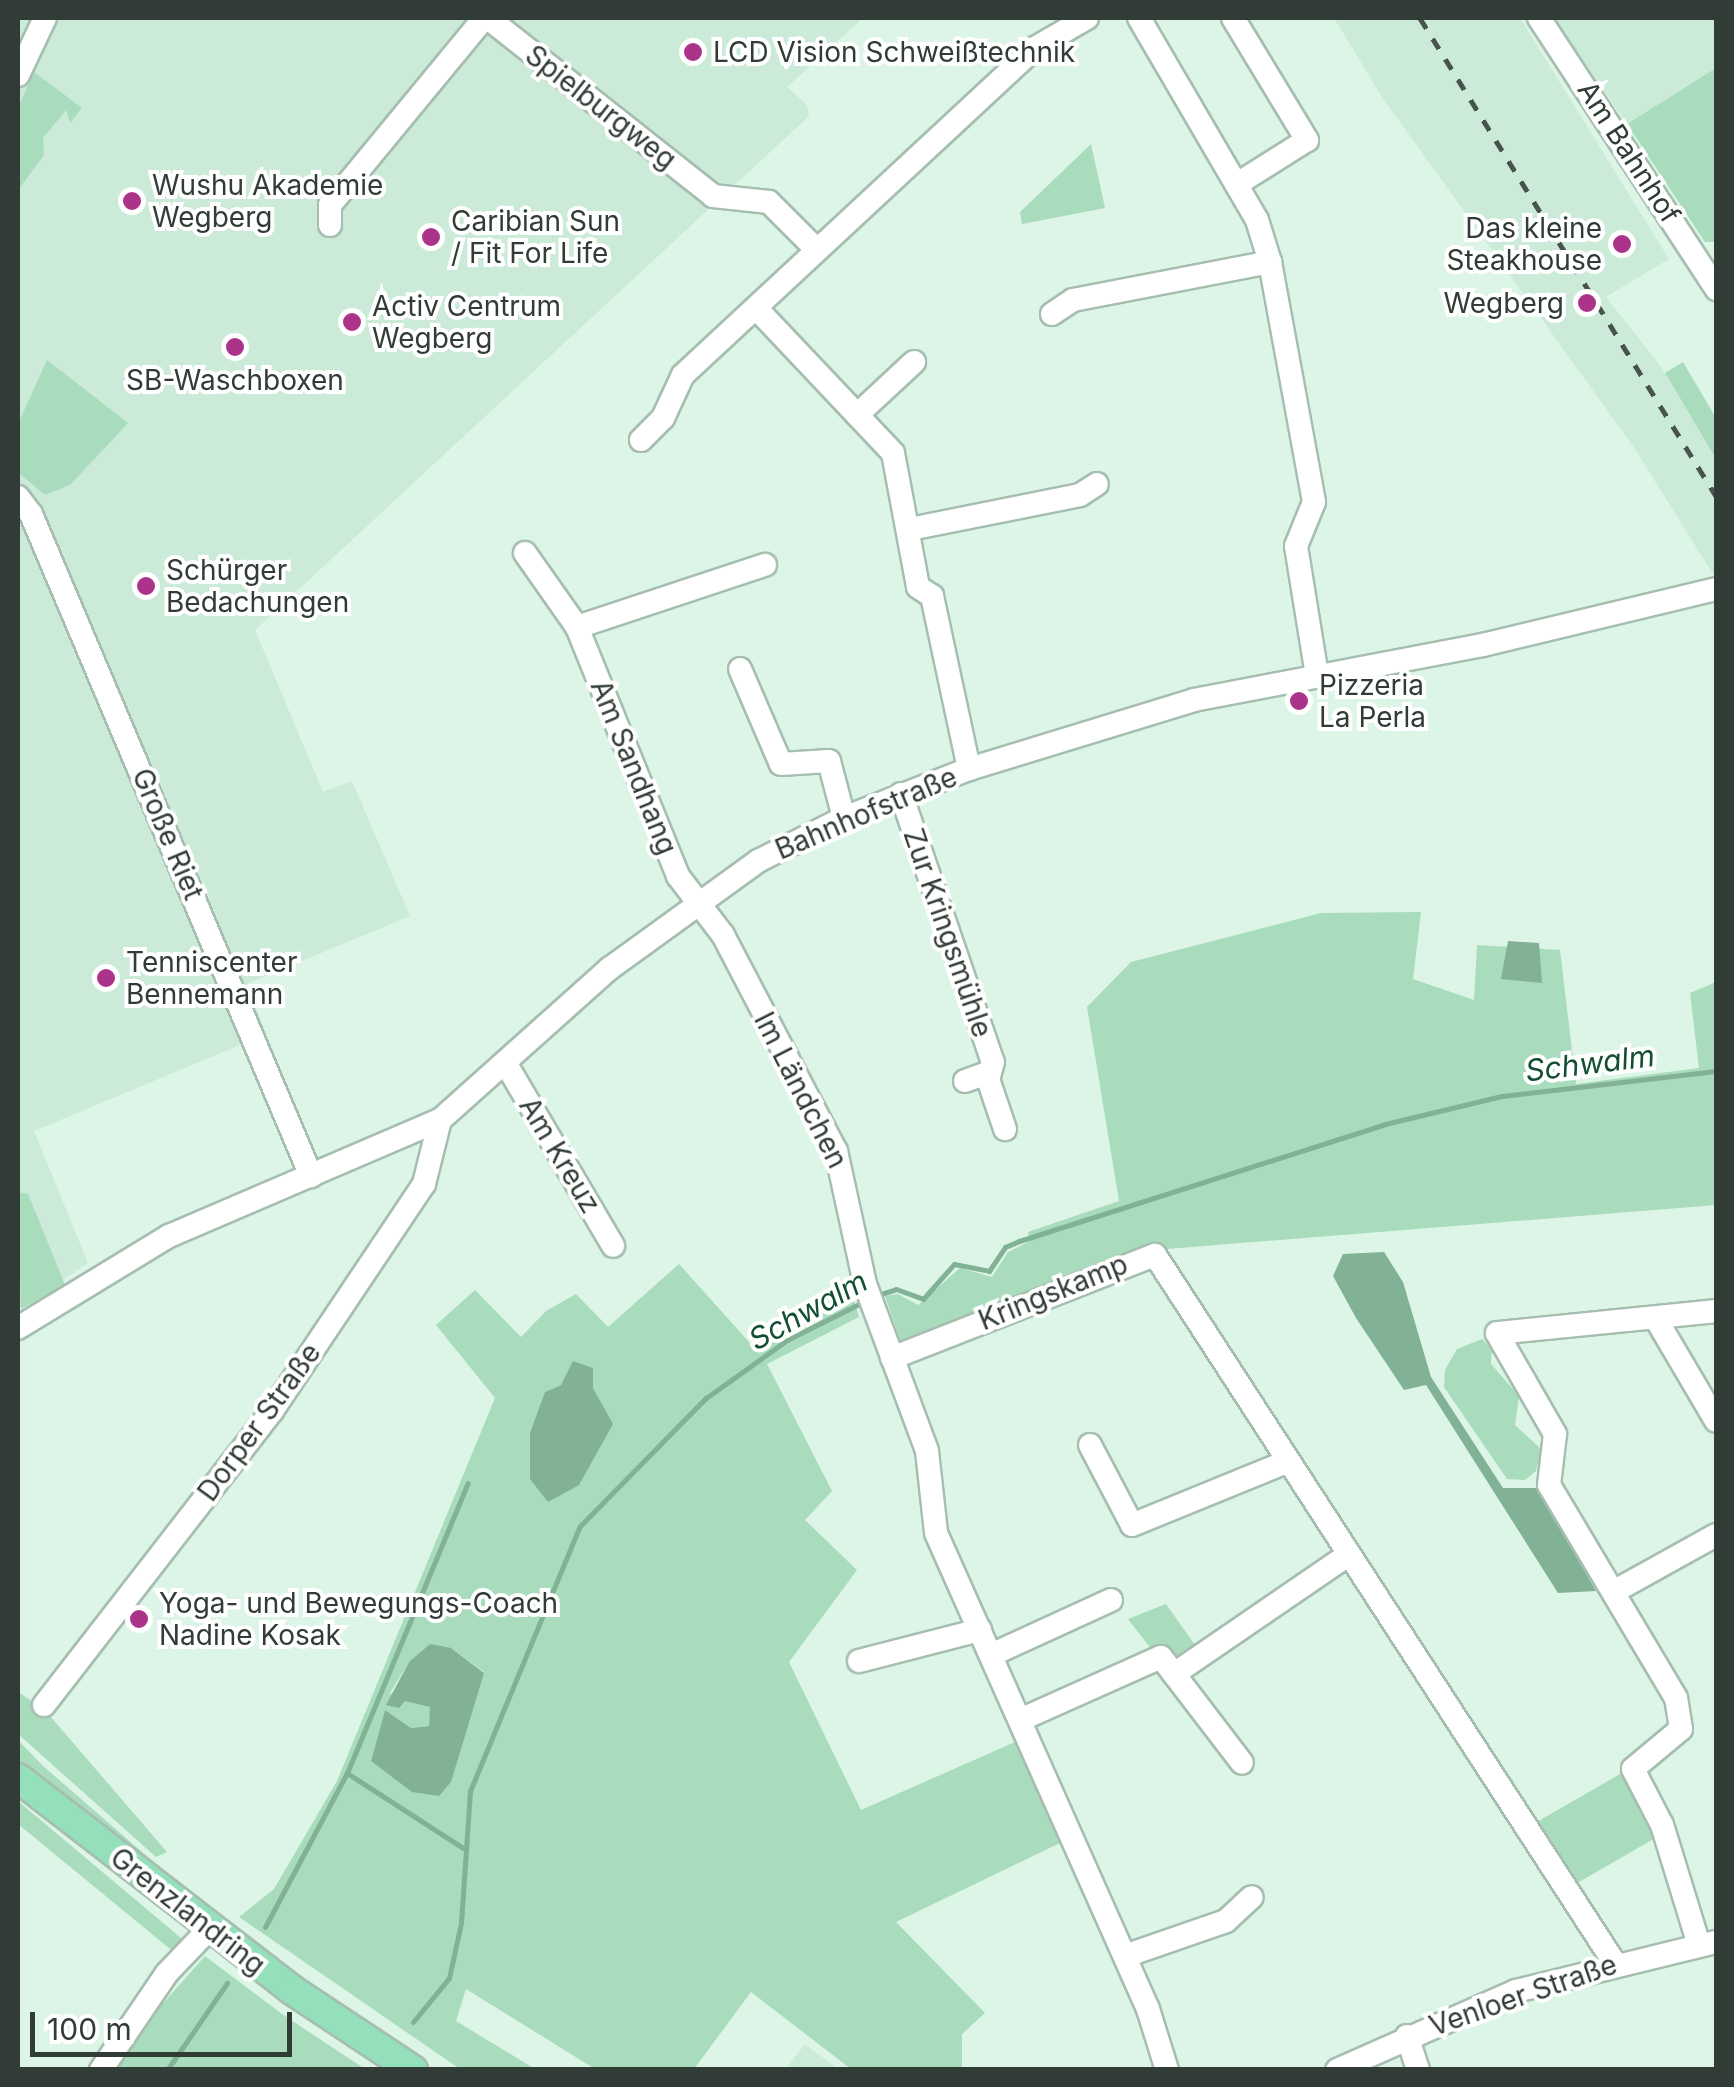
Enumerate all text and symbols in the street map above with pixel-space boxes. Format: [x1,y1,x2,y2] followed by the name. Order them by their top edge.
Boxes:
[713,35,1075,69] place label: LCD Vision Schweißtechnik
[519,38,683,176] street label: Spielburgweg
[682,41,704,63] marker: LCD Vision Schweißtechnik
[1571,75,1687,229] street label: Am Bahnhof
[152,168,383,234] place label: Wushu Akademie Wegberg
[121,190,143,212] marker: Wushu Akademie Wegberg
[451,204,620,270] place label: Caribian Sun / Fit For Life
[1446,211,1602,277] place label: Das kleine Steakhouse
[420,226,442,248] marker: Caribian Sun / Fit For Life
[1611,233,1633,255] marker: Das kleine Steakhouse
[1444,286,1564,320] place label: Wegberg
[372,289,561,355] place label: Activ Centrum Wegberg
[1574,290,1600,316] marker: Wegberg
[341,311,363,333] marker: Activ Centrum Wegberg
[224,336,246,358] marker: SB-Waschboxen
[126,363,344,397] place label: SB-Waschboxen
[166,553,349,619] place label: Schürger Bedachungen
[135,575,157,597] marker: Schürger Bedachungen
[1319,668,1426,734] place label: Pizzeria La Perla
[584,675,684,859] street label: Am Sandhang
[1288,690,1310,712] marker: Pizzeria La Perla
[770,760,962,866] street label: Bahnhofstraße
[125,763,211,905] street label: Große Riet
[897,824,999,1042] street label: Zur Kringsmühle
[126,945,297,1011] place label: Tenniscenter Bennemann
[95,967,117,989] marker: Tenniscenter Bennemann
[747,1006,855,1174] street label: Im Ländchen
[1523,1037,1657,1089] water label: Schwalm
[512,1091,608,1219] street label: Am Kreuz
[974,1247,1132,1337] street label: Kringskamp
[742,1263,874,1357] water label: Schwalm
[191,1337,327,1507] street label: Dorper Straße
[159,1586,558,1652] place label: Yoga- und Bewegungs-Coach Nadine Kosak
[128,1608,150,1630] marker: Yoga- und Bewegungs-Coach Nadine Kosak
[104,1840,272,1982] street label: Grenzlandring
[1425,1947,1621,2043] street label: Venloer Straße
[35,1992,298,2054] scale bar
[47,2011,132,2047] text: 100 m

